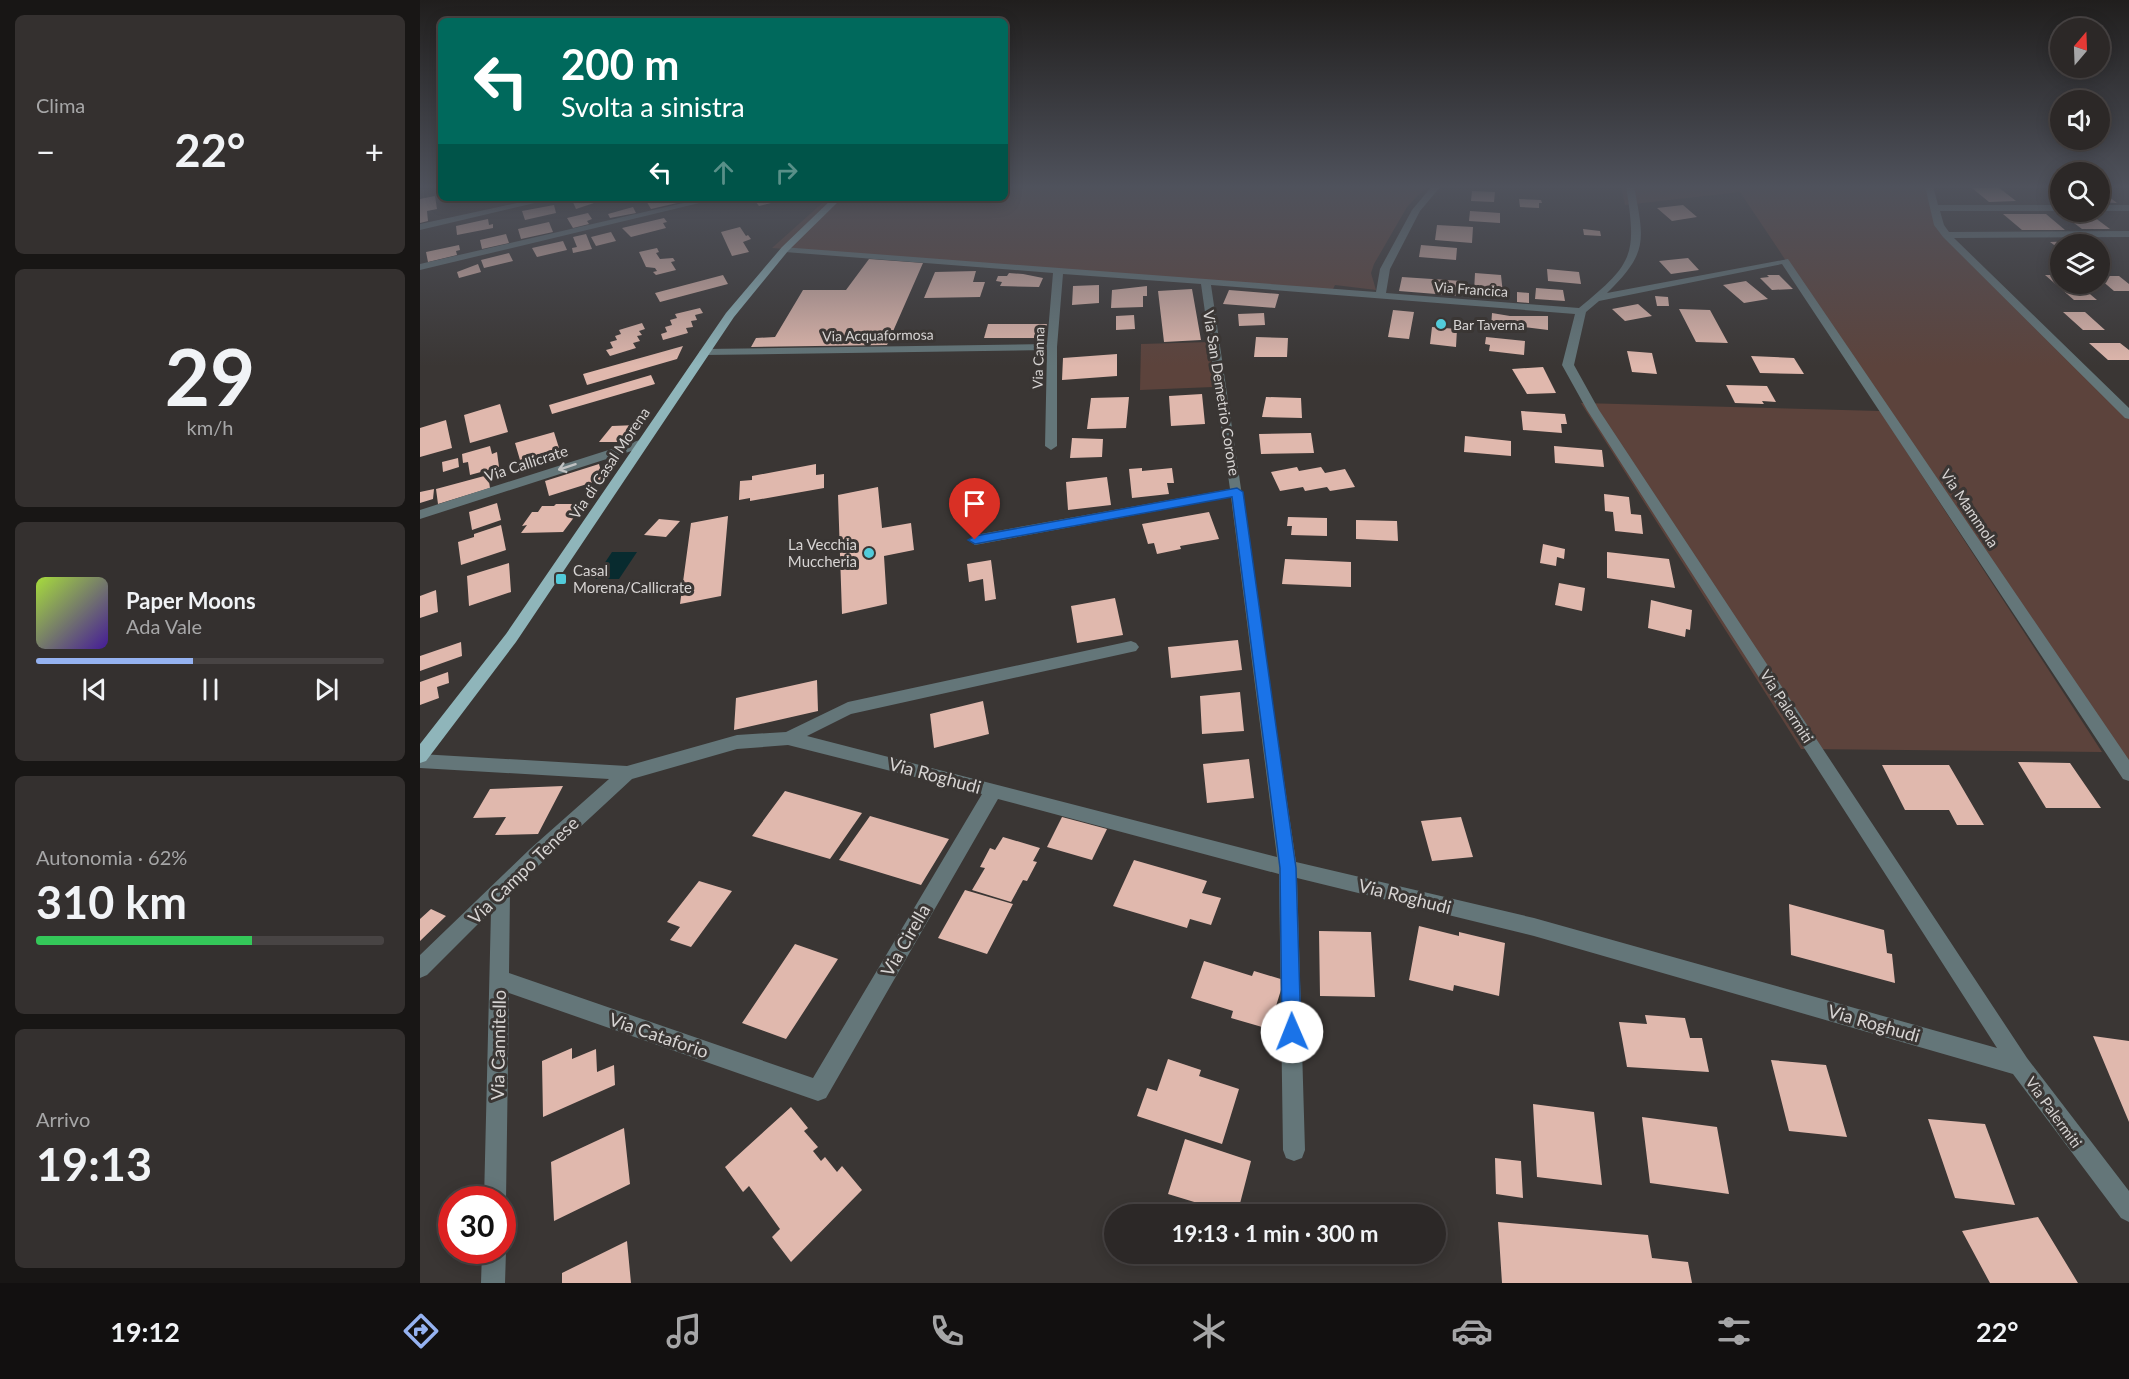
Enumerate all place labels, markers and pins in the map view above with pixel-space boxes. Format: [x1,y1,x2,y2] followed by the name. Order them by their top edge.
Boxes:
[1453,316,1525,333] place label: Bar Taverna
[1434,317,1448,331] marker: Bar Taverna
[949,478,1000,540] pin
[788,535,857,570] place label: La Vecchia Muccheria
[862,546,876,560] marker: La Vecchia Muccheria
[573,561,692,596] place label: Casal Morena/Callicrate
[554,572,568,586] marker: Casal Morena/Callicrate

